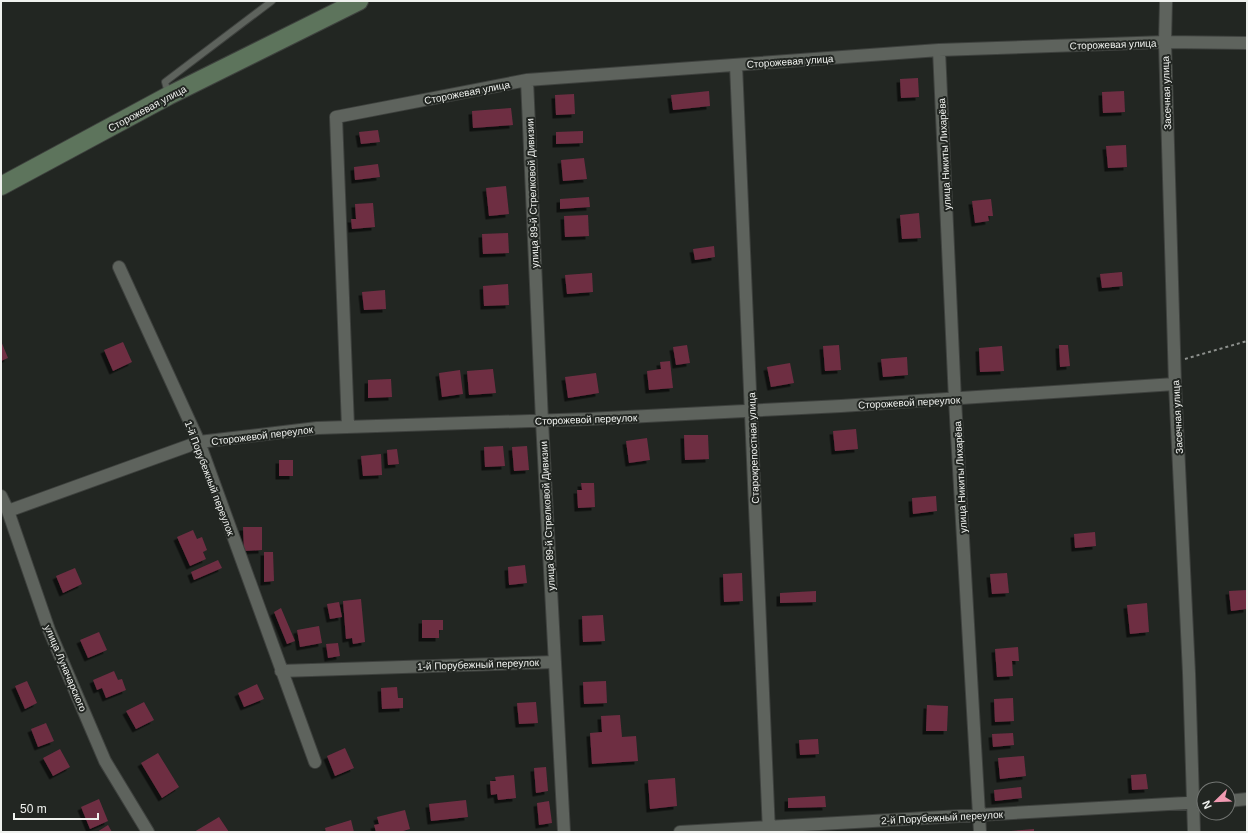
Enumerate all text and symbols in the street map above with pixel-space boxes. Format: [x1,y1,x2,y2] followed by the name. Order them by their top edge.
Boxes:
[1069,37,1157,52] street label: Сторожевая улица
[746,53,834,70] street label: Сторожевая улица
[1160,55,1173,130] street label: Засечная улица
[423,79,511,106] street label: Сторожевая улица
[106,83,189,134] street label: Сторожевая улица
[936,97,953,210] street label: улица Никиты Лихарёва
[524,118,541,268] street label: улица 89-й Стрелковой Дивизии
[1170,379,1185,454] street label: Засечная улица
[746,392,761,504] street label: Старокрепостная улица
[858,394,961,411] street label: Сторожевой переулок
[535,412,638,427] street label: Сторожевой переулок
[183,419,237,538] street label: 1-й Порубежный переулок
[952,420,969,533] street label: улица Никиты Лихарёва
[211,424,314,447] street label: Сторожевой переулок
[538,441,557,591] street label: улица 89-й Стрелковой Дивизии
[42,623,89,714] street label: улица Луначарского
[417,657,540,672] street label: 1-й Порубежный переулок
[1196,781,1236,821] north arrow
[14,795,98,821] scale bar
[1200,799,1214,811] text: N
[20,802,47,816] text: 50 m
[881,809,1004,826] street label: 2-й Порубежный переулок

